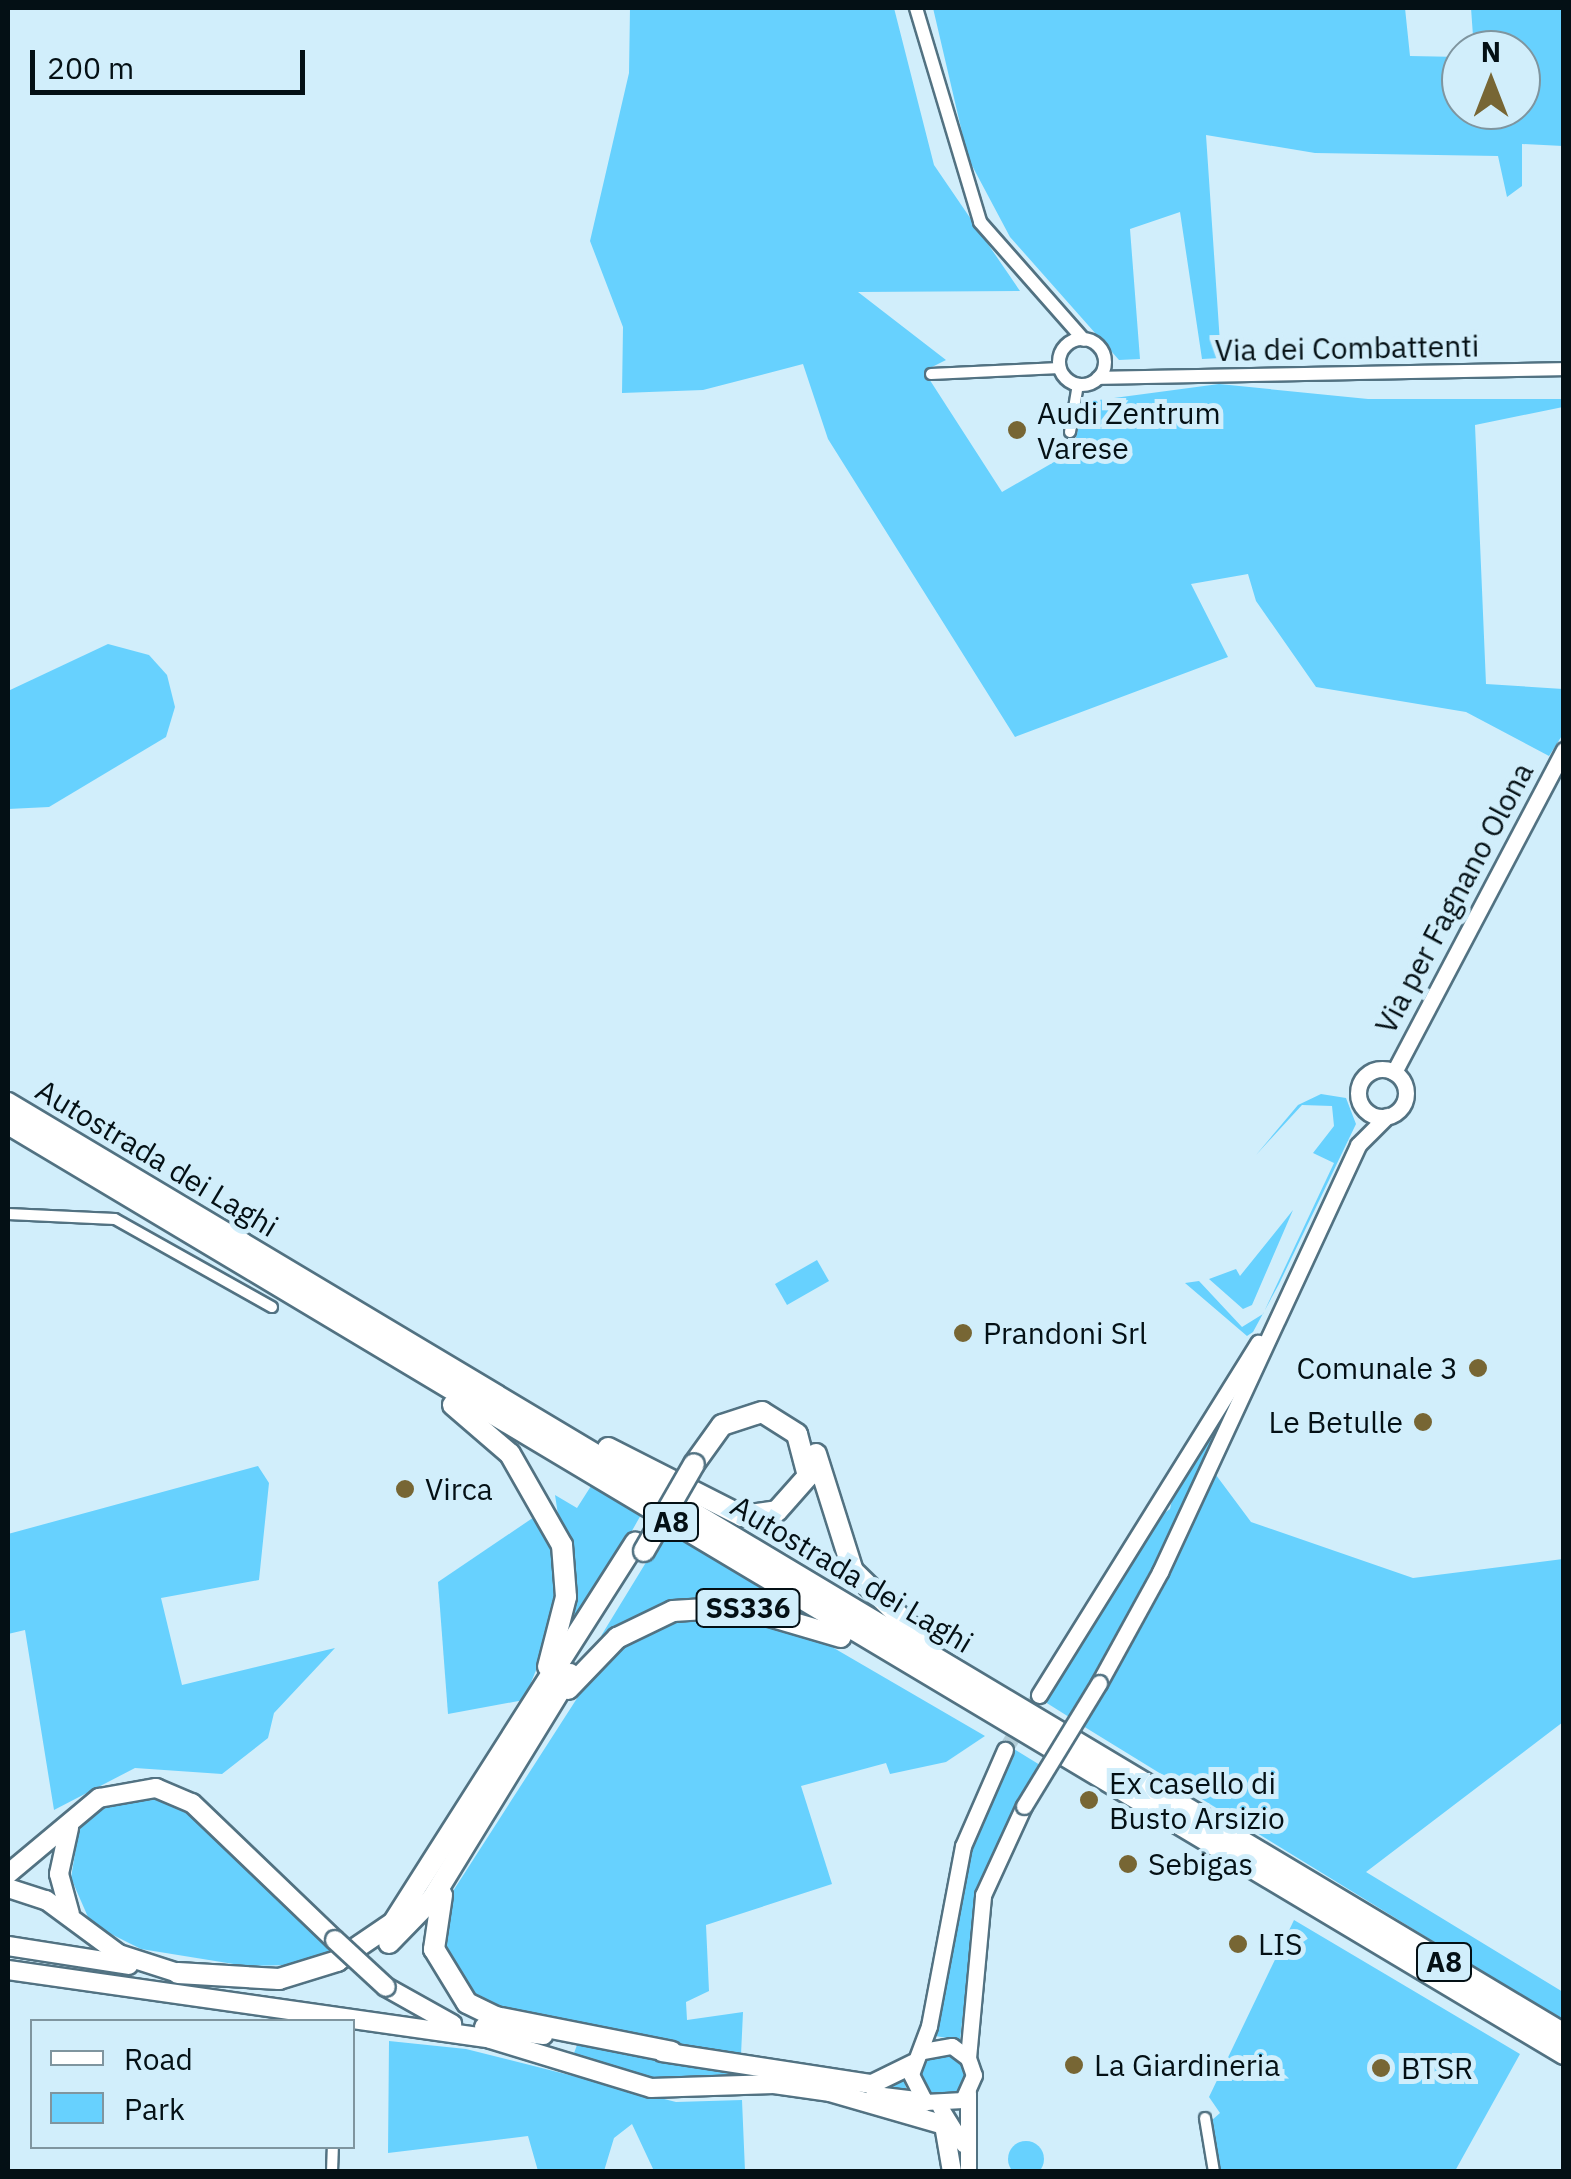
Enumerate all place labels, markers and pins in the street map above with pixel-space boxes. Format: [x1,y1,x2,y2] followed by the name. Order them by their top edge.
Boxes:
[1037,395,1221,466] place label: Audi Zentrum Varese
[1006,419,1028,441] marker: Audi Zentrum Varese
[983,1315,1147,1351] place label: Prandoni Srl
[952,1322,974,1344] marker: Prandoni Srl
[1297,1350,1458,1386] place label: Comunale 3
[1467,1357,1489,1379] marker: Comunale 3
[1268,1404,1403,1440] place label: Le Betulle
[1412,1411,1434,1433] marker: Le Betulle
[425,1471,493,1507] place label: Virca
[394,1478,416,1500] marker: Virca
[1109,1765,1285,1836] place label: Ex casello di Busto Arsizio
[1078,1789,1100,1811] marker: Ex casello di Busto Arsizio
[1148,1846,1253,1882] place label: Sebigas
[1117,1853,1139,1875] marker: Sebigas
[1258,1926,1302,1962] place label: LIS
[1227,1933,1249,1955] marker: LIS
[1094,2047,1280,2083] place label: La Giardineria
[1401,2050,1473,2086] place label: BTSR
[1063,2054,1085,2076] marker: La Giardineria
[1370,2057,1392,2079] marker: BTSR

